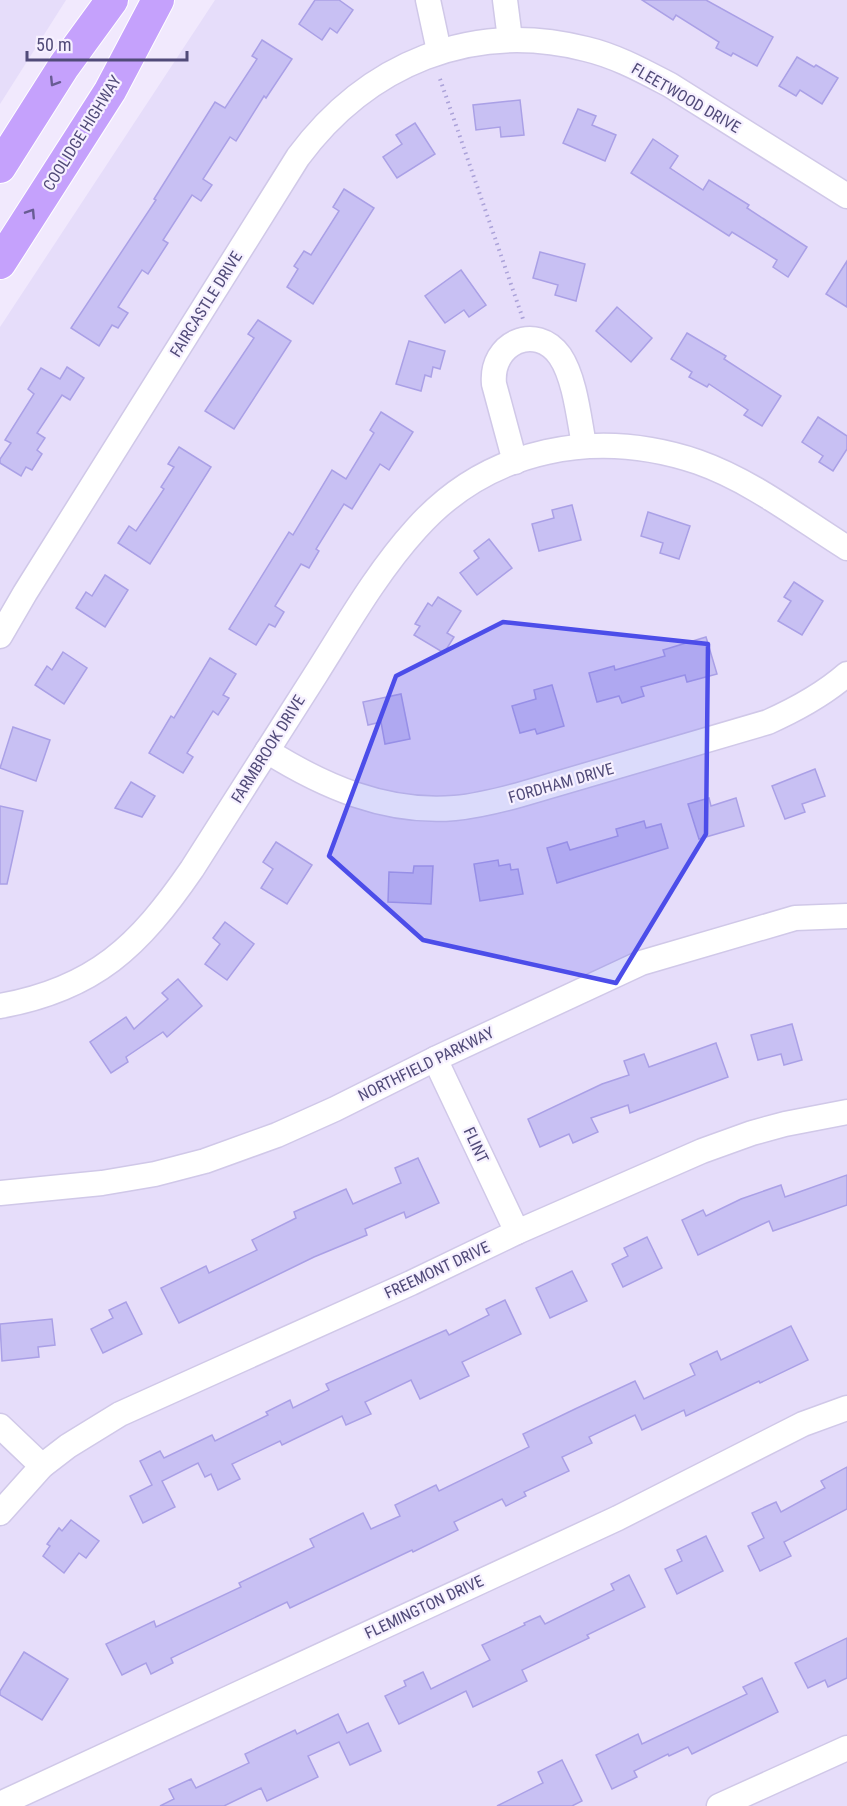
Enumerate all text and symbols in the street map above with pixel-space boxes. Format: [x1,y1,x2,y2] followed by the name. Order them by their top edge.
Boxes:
[27,24,188,62] scale bar
[36,34,71,55] text: 50 m
[628,59,744,137] street label: FLEETWOOD DRIVE
[39,71,125,194] street label: COOLIDGE HIGHWAY
[50,75,61,86] one-way arrow
[24,209,35,220] one-way arrow
[166,248,246,360] street label: FAIRCASTLE DRIVE
[227,692,309,806] street label: FARMBROOK DRIVE
[506,759,616,807] street label: FORDHAM DRIVE
[355,1023,498,1105] street label: NORTHFIELD PARKWAY
[460,1124,492,1166] street label: FLINT
[381,1237,493,1303] street label: FREEMONT DRIVE
[362,1571,486,1643] street label: FLEMINGTON DRIVE

